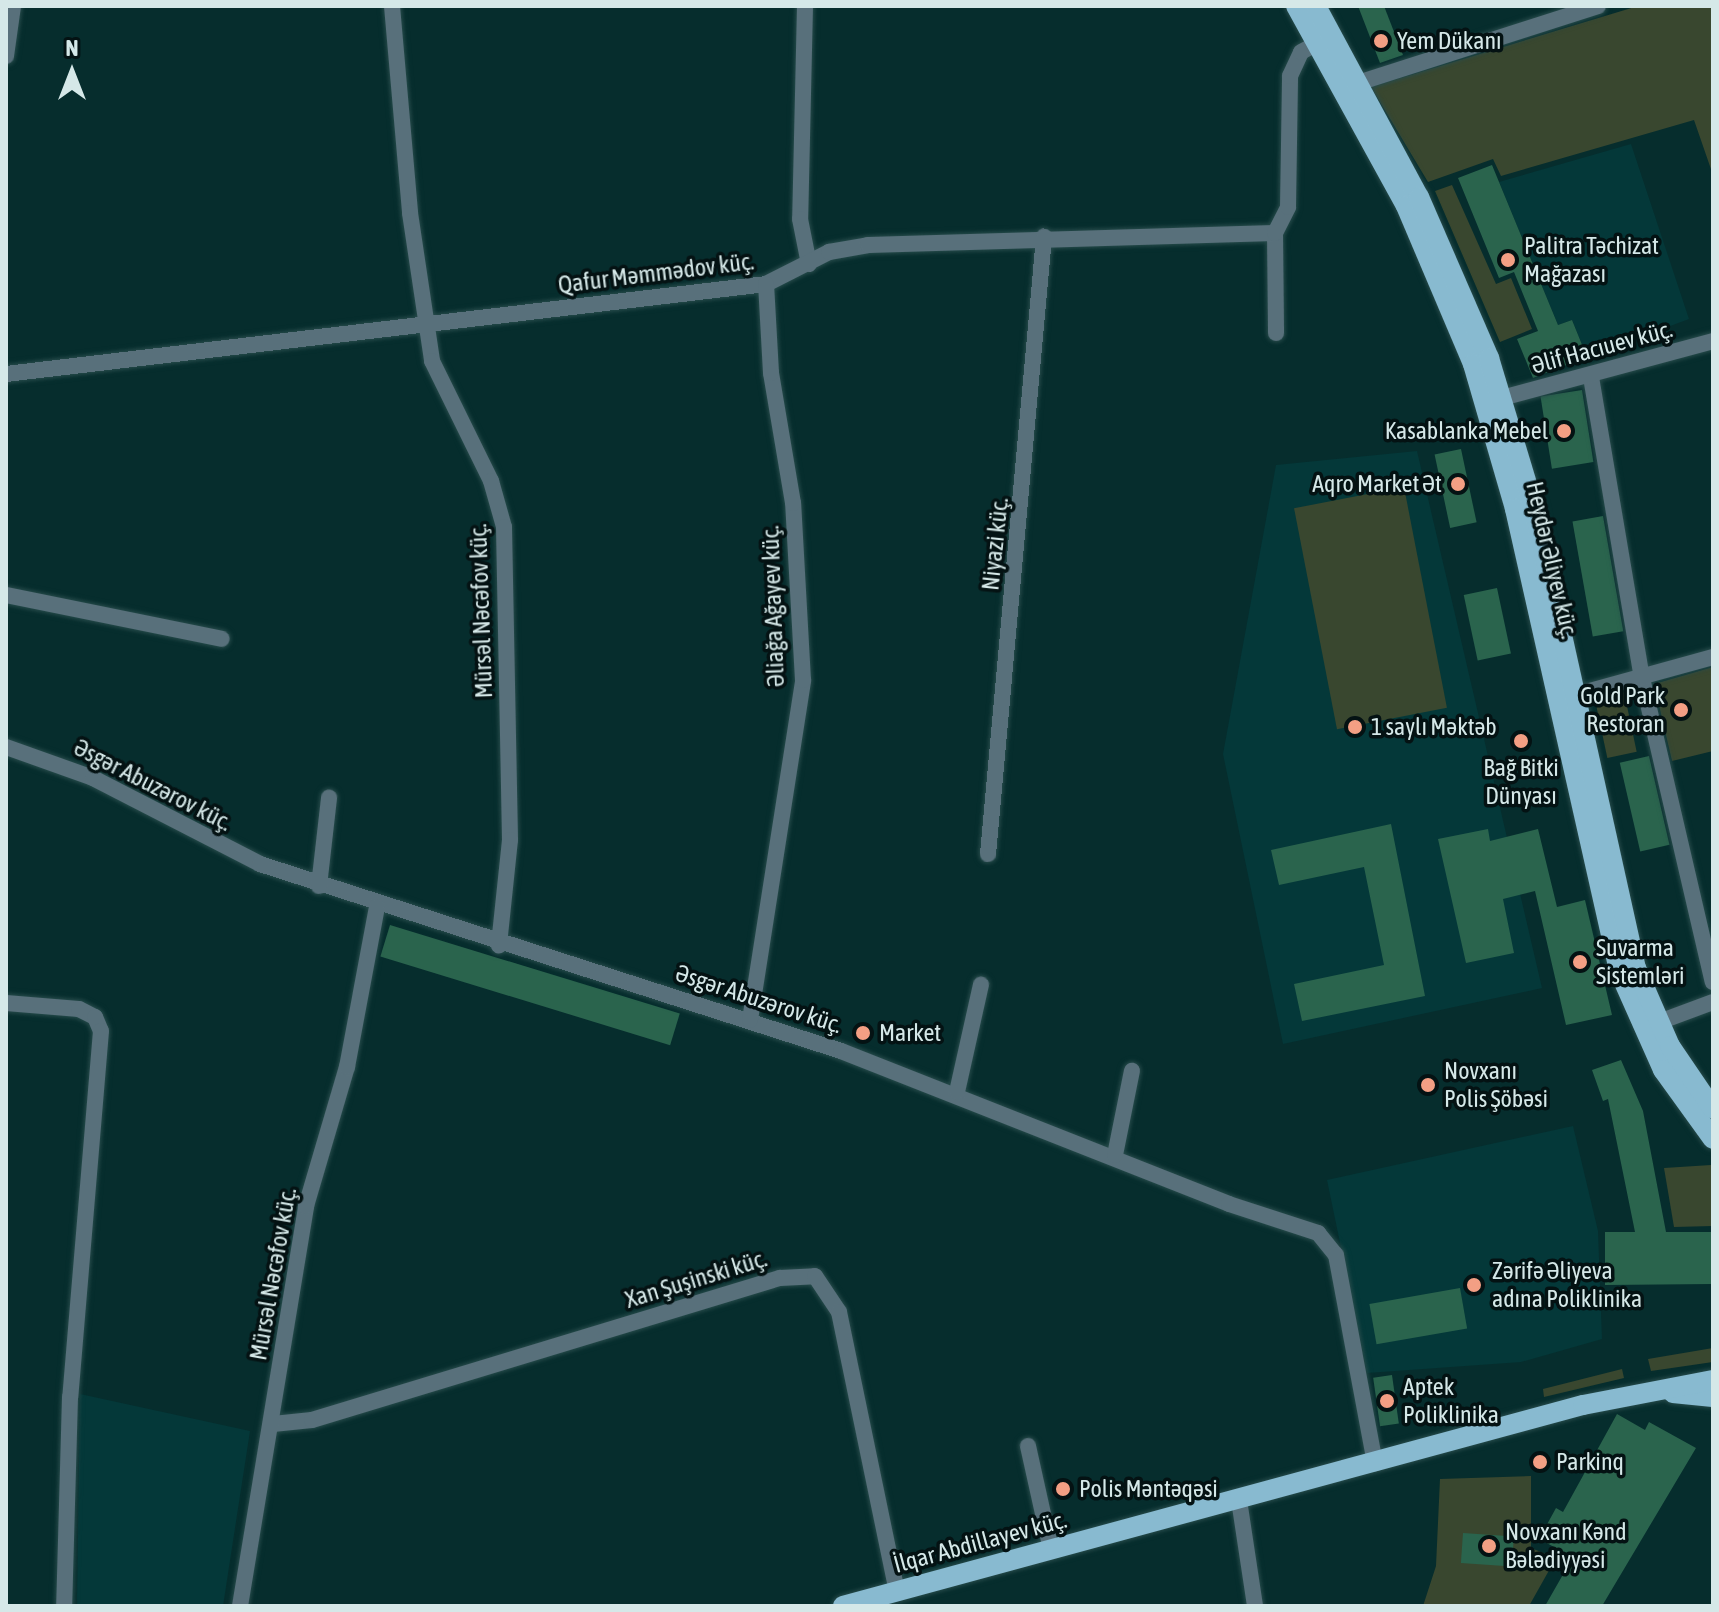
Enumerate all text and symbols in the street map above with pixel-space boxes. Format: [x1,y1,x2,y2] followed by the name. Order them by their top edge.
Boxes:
[1397,27,1502,55] place label: Yem Dükanı
[32,32,112,112] north arrow
[1372,32,1390,50] marker: Yem Dükanı
[66,35,78,61] text: N
[1524,232,1659,288] place label: Palitra Təchizat Mağazası
[556,247,756,299] street label: Qafur Məmmədov küç.
[1499,251,1517,269] marker: Palitra Təchizat Mağazası
[1528,314,1676,380] street label: Əlif Hacıuev küç.
[1385,417,1548,445] place label: Kasablanka Mebel
[1555,422,1573,440] marker: Kasablanka Mebel
[1312,470,1442,498] place label: Aqro Market Ət
[1449,475,1467,493] marker: Aqro Market Ət
[1520,479,1584,641] street label: Heydər Əliyev küç.
[976,496,1014,592] street label: Niyazi küç.
[464,523,498,699] street label: Mürsəl Nəcəfov küç.
[756,525,790,687] street label: Əliağa Ağayev küç.
[1580,682,1665,738] place label: Gold Park Restoran
[1672,701,1690,719] marker: Gold Park Restoran
[1371,713,1497,741] place label: 1 saylı Məktəb
[1346,718,1364,736] marker: 1 saylı Məktəb
[1512,732,1530,750] marker: Bağ Bitki Dünyası
[70,733,236,837] street label: Əsgər Abuzərov küç.
[1483,754,1559,810] place label: Bağ Bitki Dünyası
[1596,934,1685,990] place label: Suvarma Sistemləri
[1571,953,1589,971] marker: Suvarma Sistemləri
[672,959,846,1039] street label: Əsgər Abuzərov küç.
[879,1019,941,1047] place label: Market
[854,1024,872,1042] marker: Market
[1444,1057,1548,1113] place label: Novxanı Polis Şöbəsi
[1419,1076,1437,1094] marker: Novxanı Polis Şöbəsi
[244,1185,302,1363] street label: Mürsəl Nəcəfov küç.
[622,1244,770,1314] street label: Xan Şuşinski küç.
[1492,1257,1642,1313] place label: Zərifə Əliyeva adına Poliklinika
[1463,1274,1485,1296] marker: Zərifə Əliyeva adına Poliklinika
[1403,1373,1499,1429] place label: Aptek Poliklinika
[1378,1392,1396,1410] marker: Aptek Poliklinika
[1556,1448,1624,1476] place label: Parkinq
[1531,1453,1549,1471] marker: Parkinq
[1079,1475,1218,1503] place label: Polis Məntəqəsi
[1054,1480,1072,1498] marker: Polis Məntəqəsi
[890,1505,1070,1579] street label: İlqar Abdillayev küç.
[1505,1518,1627,1574] place label: Novxanı Kənd Bələdiyyəsi
[1480,1537,1498,1555] marker: Novxanı Kənd Bələdiyyəsi

